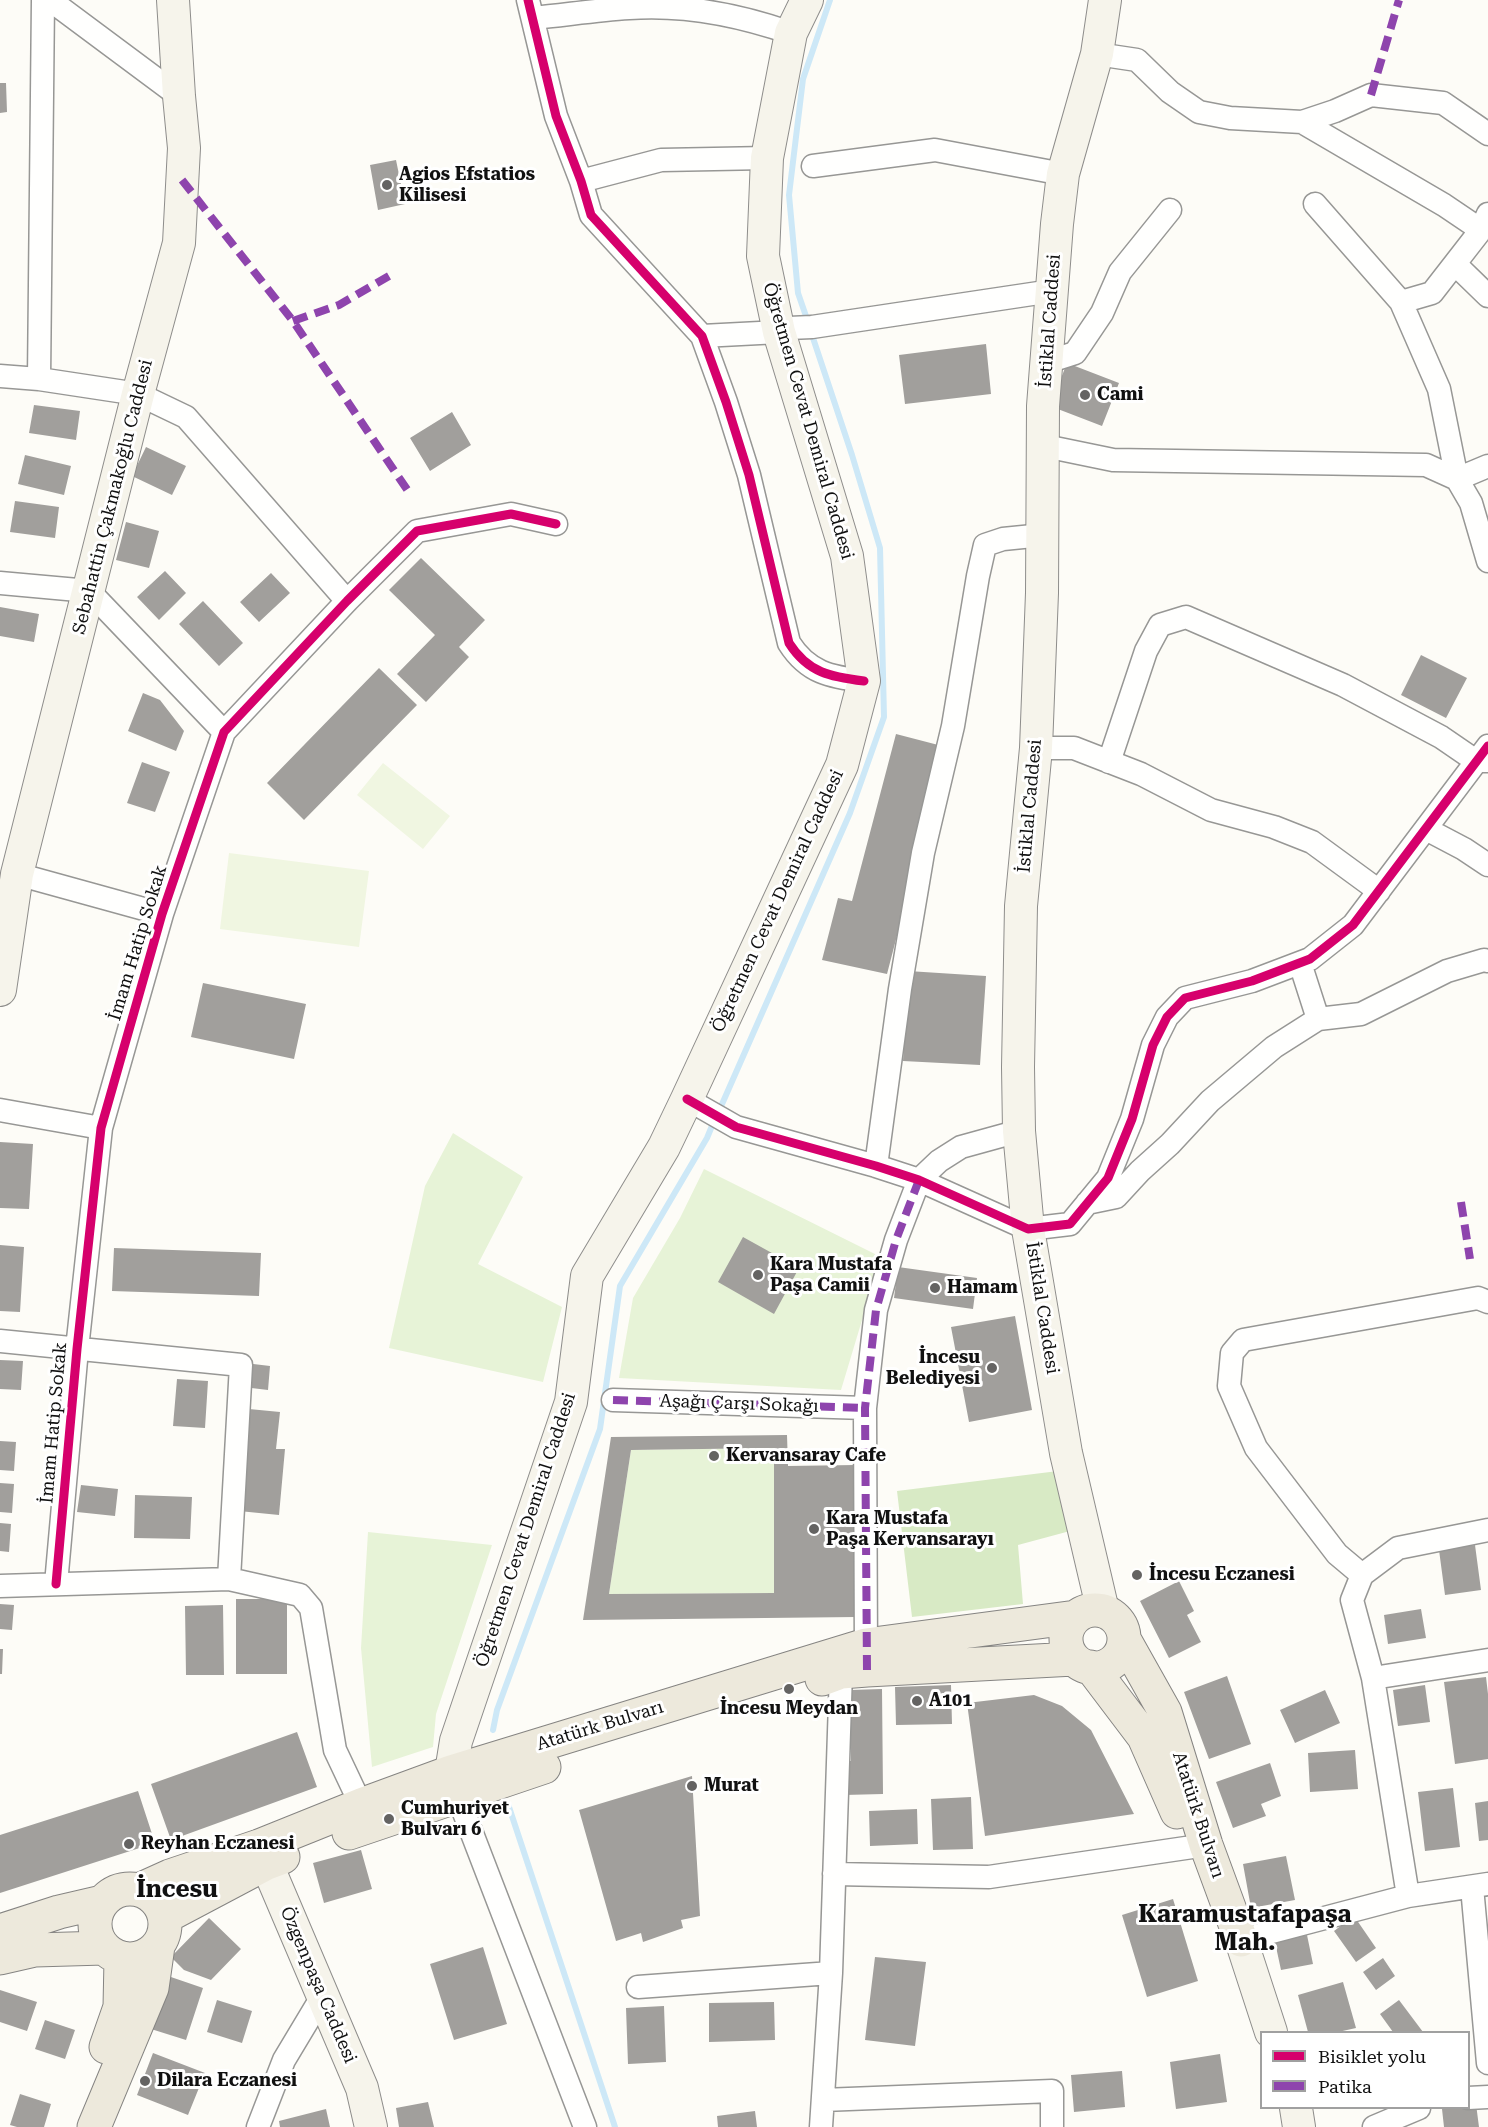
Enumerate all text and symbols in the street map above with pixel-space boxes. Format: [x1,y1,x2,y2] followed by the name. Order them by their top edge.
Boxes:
[399,164,535,207] place label: Agios Efstatios Kilisesi
[380,178,394,192] marker: Agios Efstatios Kilisesi
[1035,253,1065,389] street label: İstiklal Caddesi
[758,280,858,562] street label: Öğretmen Cevat Demiral Caddesi
[68,357,158,637] street label: Sebahattin Çakmakoğlu Caddesi
[1097,384,1144,406] place label: Cami
[1078,388,1092,402] marker: Cami
[1013,738,1047,874] street label: İstiklal Caddesi
[708,766,848,1036] street label: Öğretmen Cevat Demiral Caddesi
[104,863,172,1023] street label: İmam Hatip Sokak
[1021,1240,1063,1376] street label: İstiklal Caddesi
[770,1254,892,1296] place label: Kara Mustafa Paşa Camii
[751,1268,765,1282] marker: Kara Mustafa Paşa Camii
[947,1277,1018,1299] place label: Hamam
[928,1281,942,1295] marker: Hamam
[36,1342,72,1504] street label: İmam Hatip Sokak
[886,1347,980,1390] place label: İncesu Belediyesi
[985,1361,999,1375] marker: İncesu Belediyesi
[471,1390,581,1670] street label: Öğretmen Cevat Demiral Caddesi
[659,1390,819,1418] street label: Aşağı Çarşı Sokağı
[726,1445,886,1467] place label: Kervansaray Cafe
[707,1449,721,1463] marker: Kervansaray Cafe
[826,1508,994,1550] place label: Kara Mustafa Paşa Kervansarayı
[807,1522,821,1536] marker: Kara Mustafa Paşa Kervansarayı
[1149,1564,1295,1586] place label: İncesu Eczanesi
[1130,1568,1144,1582] marker: İncesu Eczanesi
[782,1682,796,1696] marker: İncesu Meydan
[929,1690,972,1712] place label: A101
[910,1694,924,1708] marker: A101
[534,1696,666,1756] street label: Atatürk Bulvarı
[720,1698,858,1720] place label: İncesu Meydan
[1167,1749,1229,1881] street label: Atatürk Bulvarı
[704,1775,759,1797] place label: Murat
[685,1779,699,1793] marker: Murat
[401,1798,509,1840] place label: Cumhuriyet Bulvarı 6
[382,1812,396,1826] marker: Cumhuriyet Bulvarı 6
[141,1833,294,1855] place label: Reyhan Eczanesi
[122,1837,136,1851] marker: Reyhan Eczanesi
[136,1876,218,1904] district label: İncesu
[1138,1901,1352,1957] district label: Karamustafapaşa Mah.
[275,1904,361,2066] street label: Özgenpaşa Caddesi
[1260,2031,1470,2109] legend
[1318,2046,1426,2067] text: Bisiklet yolu
[157,2070,297,2092] place label: Dilara Eczanesi
[138,2074,152,2088] marker: Dilara Eczanesi
[1318,2076,1372,2097] text: Patika

